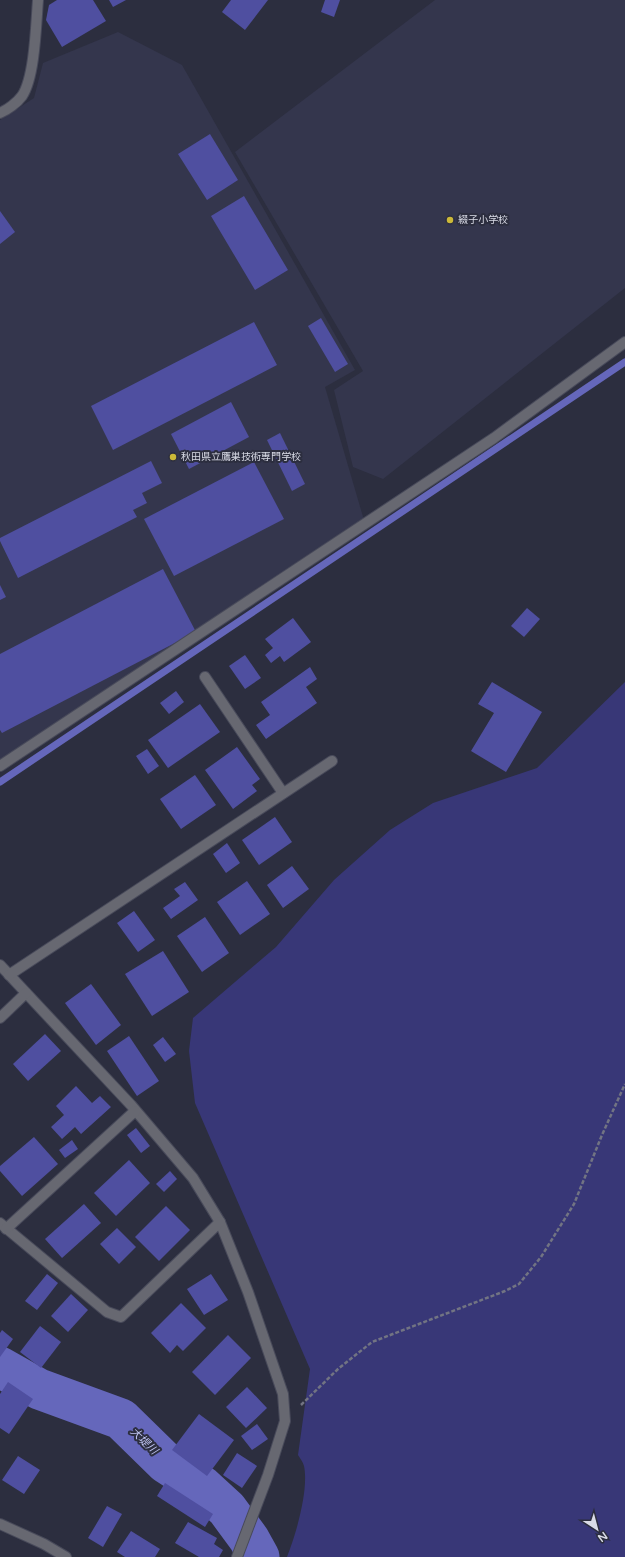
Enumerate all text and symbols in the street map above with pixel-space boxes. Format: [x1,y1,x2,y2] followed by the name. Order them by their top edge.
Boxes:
[458,214,508,226] place label: 綴子小学校
[445,215,455,225] marker: 綴子小学校
[181,451,301,463] place label: 秋田県立鷹巣技術専門学校
[168,452,178,462] marker: 秋田県立鷹巣技術専門学校
[128,1425,161,1458] water label: 大堤川
[577,1509,617,1549] north arrow
[595,1529,610,1545] text: N

